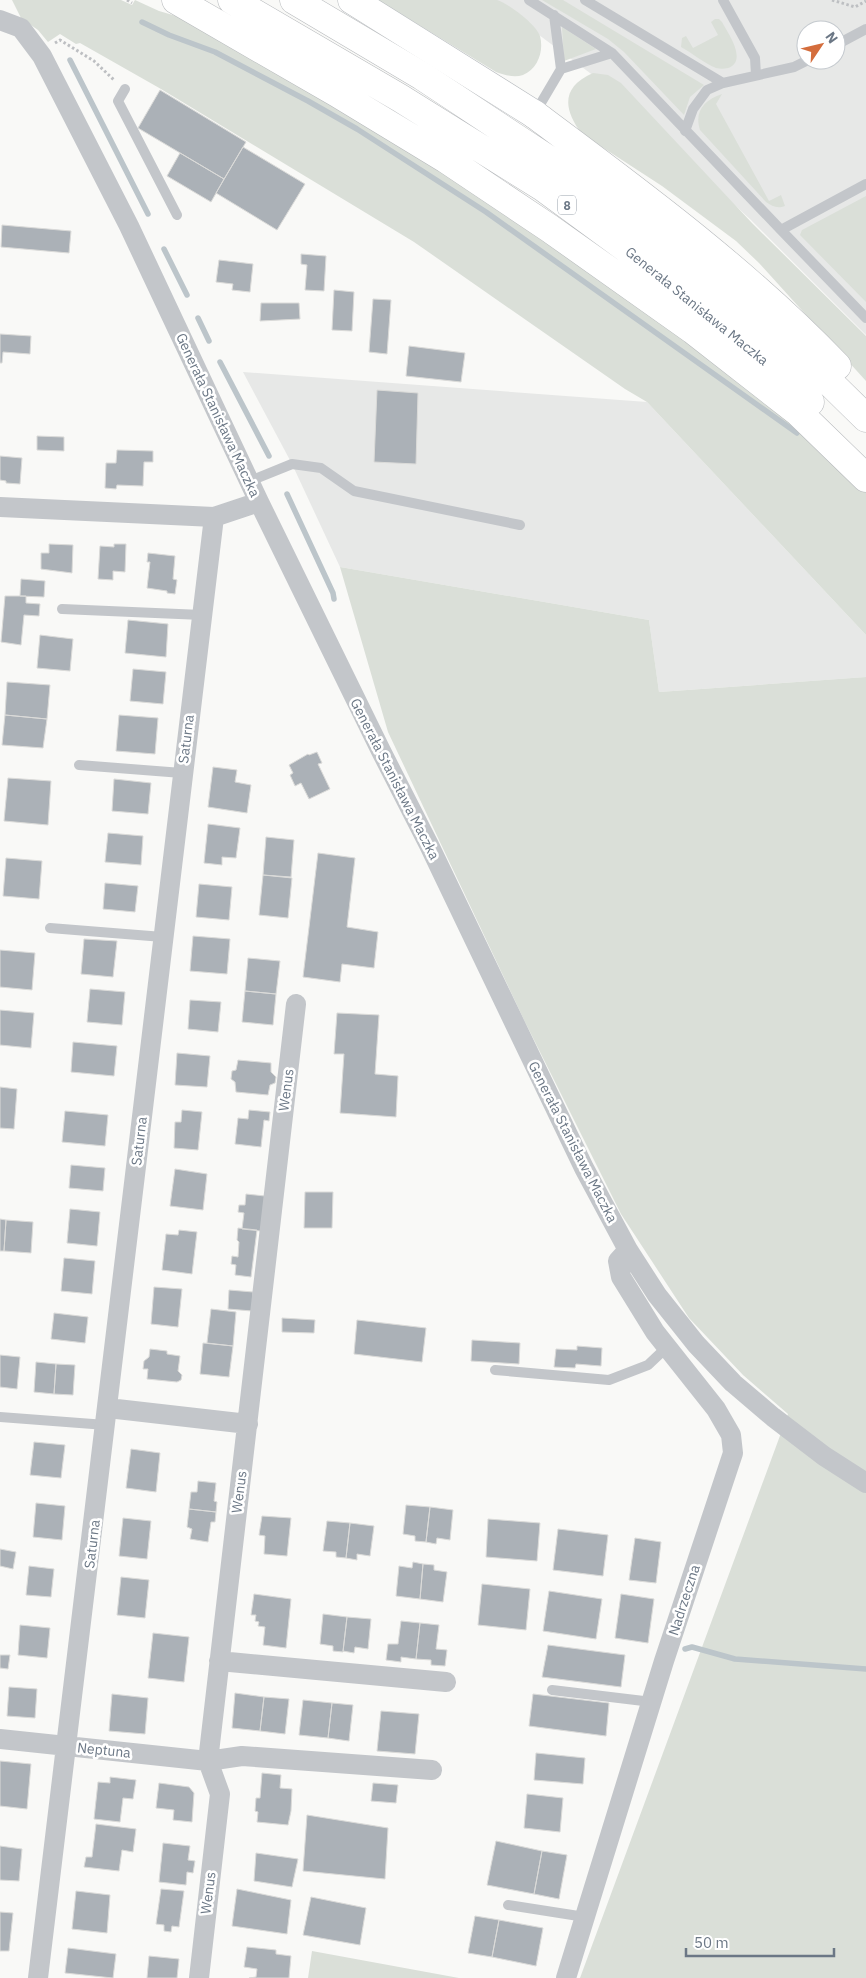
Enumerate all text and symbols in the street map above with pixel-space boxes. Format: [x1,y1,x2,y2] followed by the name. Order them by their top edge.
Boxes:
[796,20,846,70] north arrow
[821,28,842,47] text: N
[558,196,576,214] road number: 8
[622,243,773,370] street label: Generała Stanisława Maczka
[172,330,264,500] street label: Generała Stanisława Maczka
[346,695,444,863] street label: Generała Stanisława Maczka
[174,713,198,764] street label: Saturna
[524,1058,622,1226] street label: Generała Stanisława Maczka
[274,1068,298,1112] street label: Wenus
[127,1115,151,1166] street label: Saturna
[227,1470,251,1514] street label: Wenus
[80,1518,104,1569] street label: Saturna
[664,1562,704,1638] street label: Nadrzeczna
[76,1738,132,1762] street label: Neptuna
[196,1871,220,1915] street label: Wenus
[686,1926,834,1958] scale bar
[694,1933,729,1952] text: 50 m

